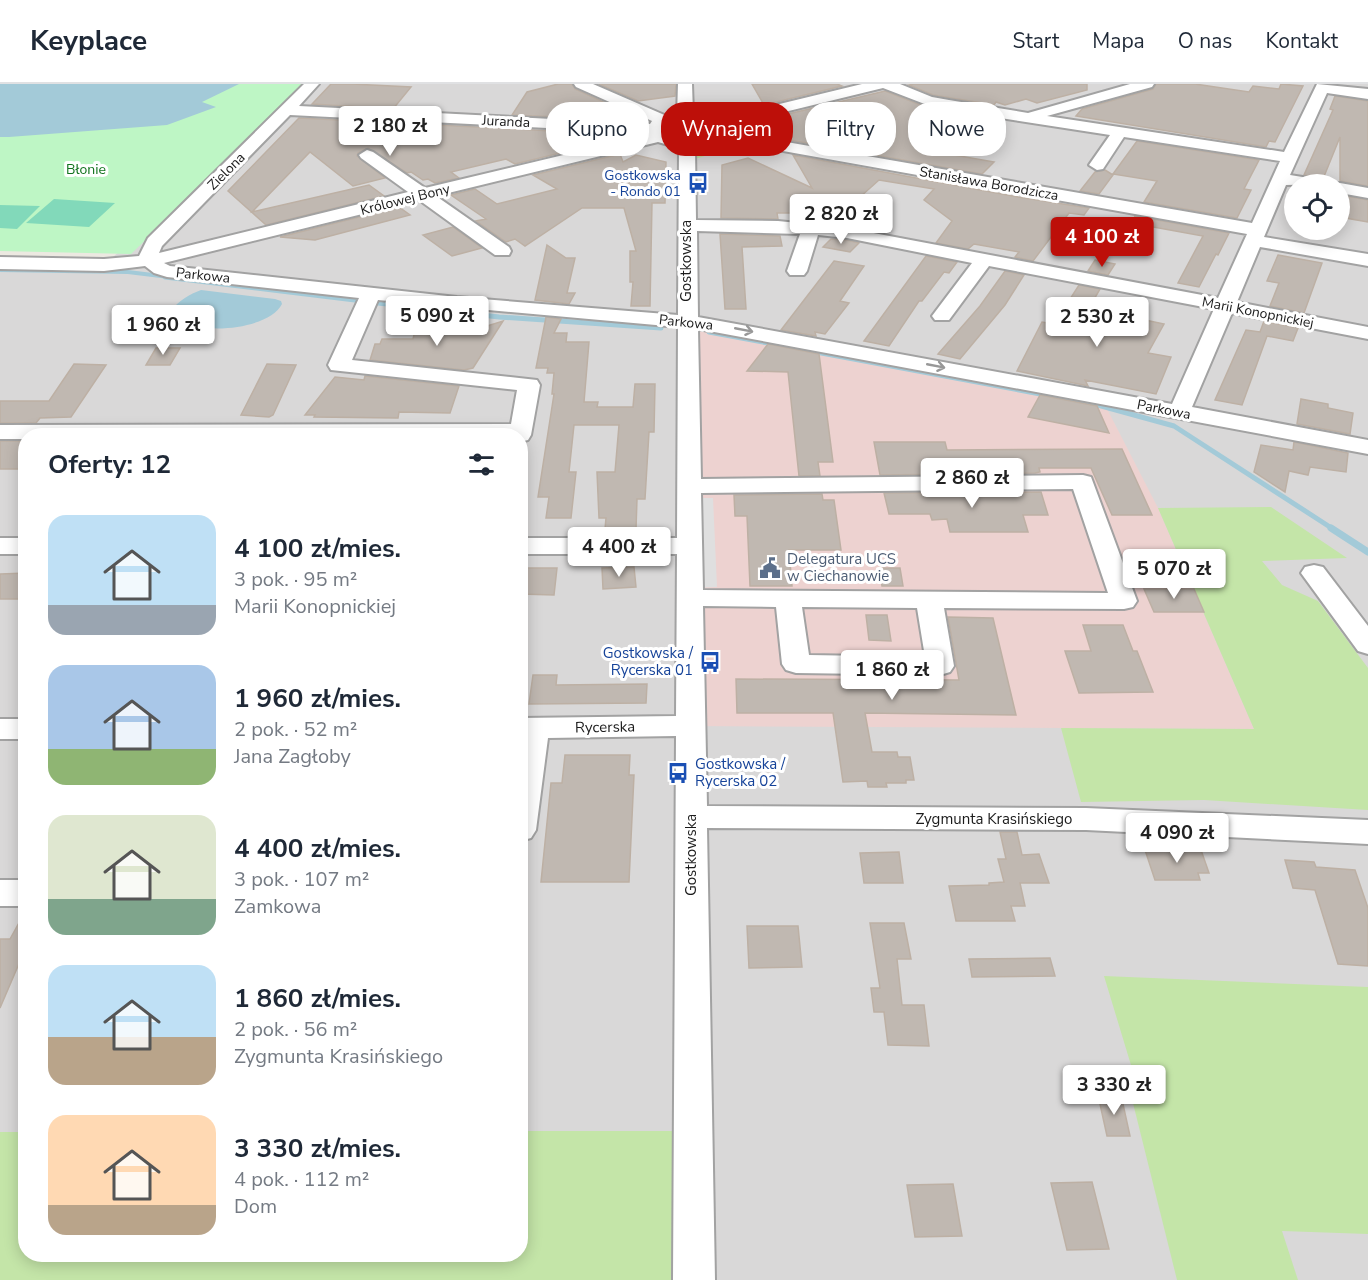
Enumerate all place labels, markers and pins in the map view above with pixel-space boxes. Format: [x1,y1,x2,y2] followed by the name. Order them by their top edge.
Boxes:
[328,106,452,157] pin: 2 180 zł
[604,166,681,201] place label: Gostkowska - Rondo 01
[686,171,710,195] bus stop icon: Gostkowska - Rondo 01
[779,194,903,245] pin: 2 820 zł
[1040,217,1164,268] pin: 4 100 zł
[375,296,499,347] pin: 5 090 zł
[1035,297,1159,348] pin: 2 530 zł
[101,305,225,356] pin: 1 960 zł
[910,458,1034,509] pin: 2 860 zł
[557,527,681,578] pin: 4 400 zł
[787,549,896,586] place label: Delegatura UCS w Ciechanowie
[1112,549,1236,600] pin: 5 070 zł
[758,556,782,580] public building icon: Delegatura UCS w Ciechanowie
[603,643,694,680] place label: Gostkowska / Rycerska 01
[698,650,722,674] bus stop icon: Gostkowska / Rycerska 01
[830,650,954,701] pin: 1 860 zł
[695,754,786,791] place label: Gostkowska / Rycerska 02
[666,761,690,785] bus stop icon: Gostkowska / Rycerska 02
[1115,813,1239,864] pin: 4 090 zł
[1052,1065,1176,1116] pin: 3 330 zł

